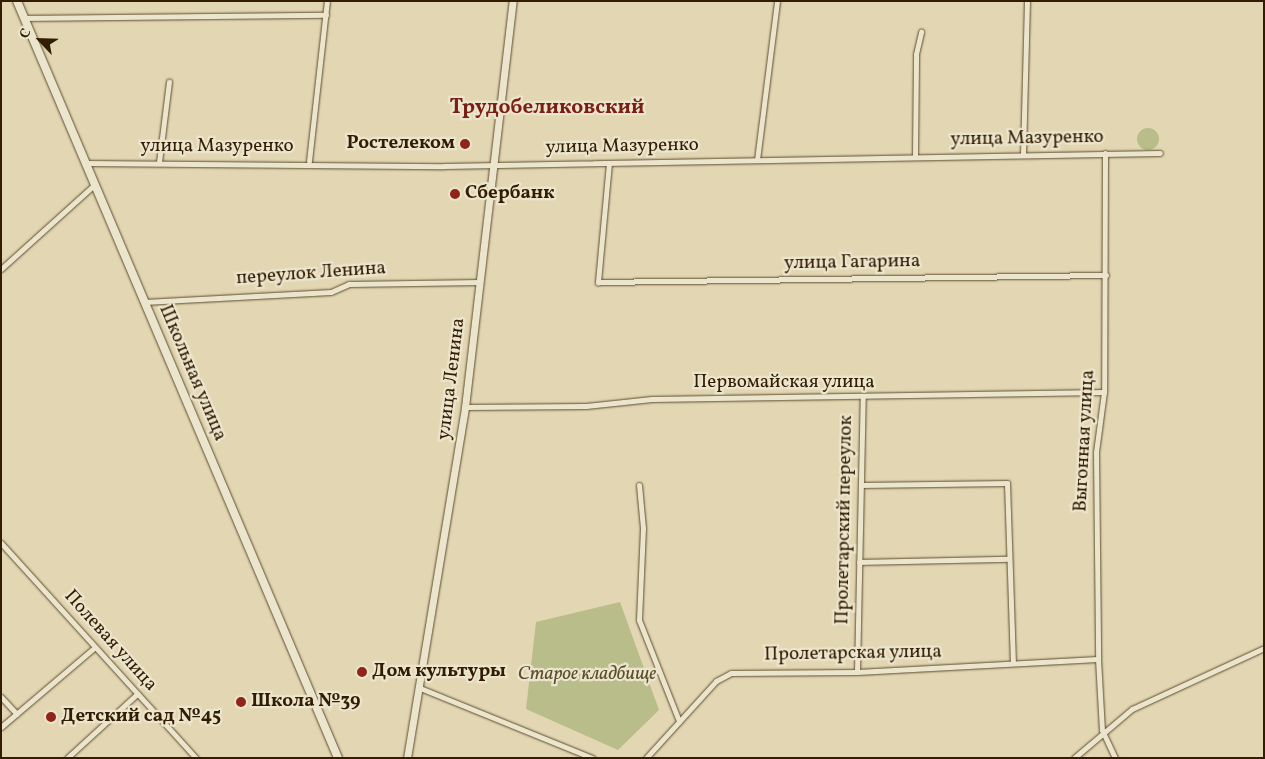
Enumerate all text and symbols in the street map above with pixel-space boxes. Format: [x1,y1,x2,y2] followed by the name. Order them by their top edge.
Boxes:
[15,15,65,65] north arrow
[15,26,36,42] text: С
[449,95,645,121] district label: Трудобеликовский
[950,126,1104,152] street label: улица Мазуренко
[346,133,455,155] place label: Ростелеком
[545,134,699,160] street label: улица Мазуренко
[140,136,294,158] street label: улица Мазуренко
[459,138,471,150] marker: Ростелеком
[465,183,555,205] place label: Сбербанк
[449,188,461,200] marker: Сбербанк
[784,250,920,276] street label: улица Гагарина
[235,257,387,291] street label: переулок Ленина
[153,301,231,445] street label: Школьная улица
[433,317,471,441] street label: улица Ленина
[1070,369,1100,513] street label: Выгонная улица
[693,372,875,394] street label: Первомайская улица
[832,415,858,625] street label: Пролетарский переулок
[58,585,162,697] street label: Полевая улица
[764,641,942,667] street label: Пролетарская улица
[372,661,506,683] place label: Дом культуры
[518,664,656,686] park label: Старое кладбище
[356,666,368,678] marker: Дом культуры
[251,691,360,713] place label: Школа №39
[235,696,247,708] marker: Школа №39
[61,706,221,728] place label: Детский сад №45
[45,711,57,723] marker: Детский сад №45

